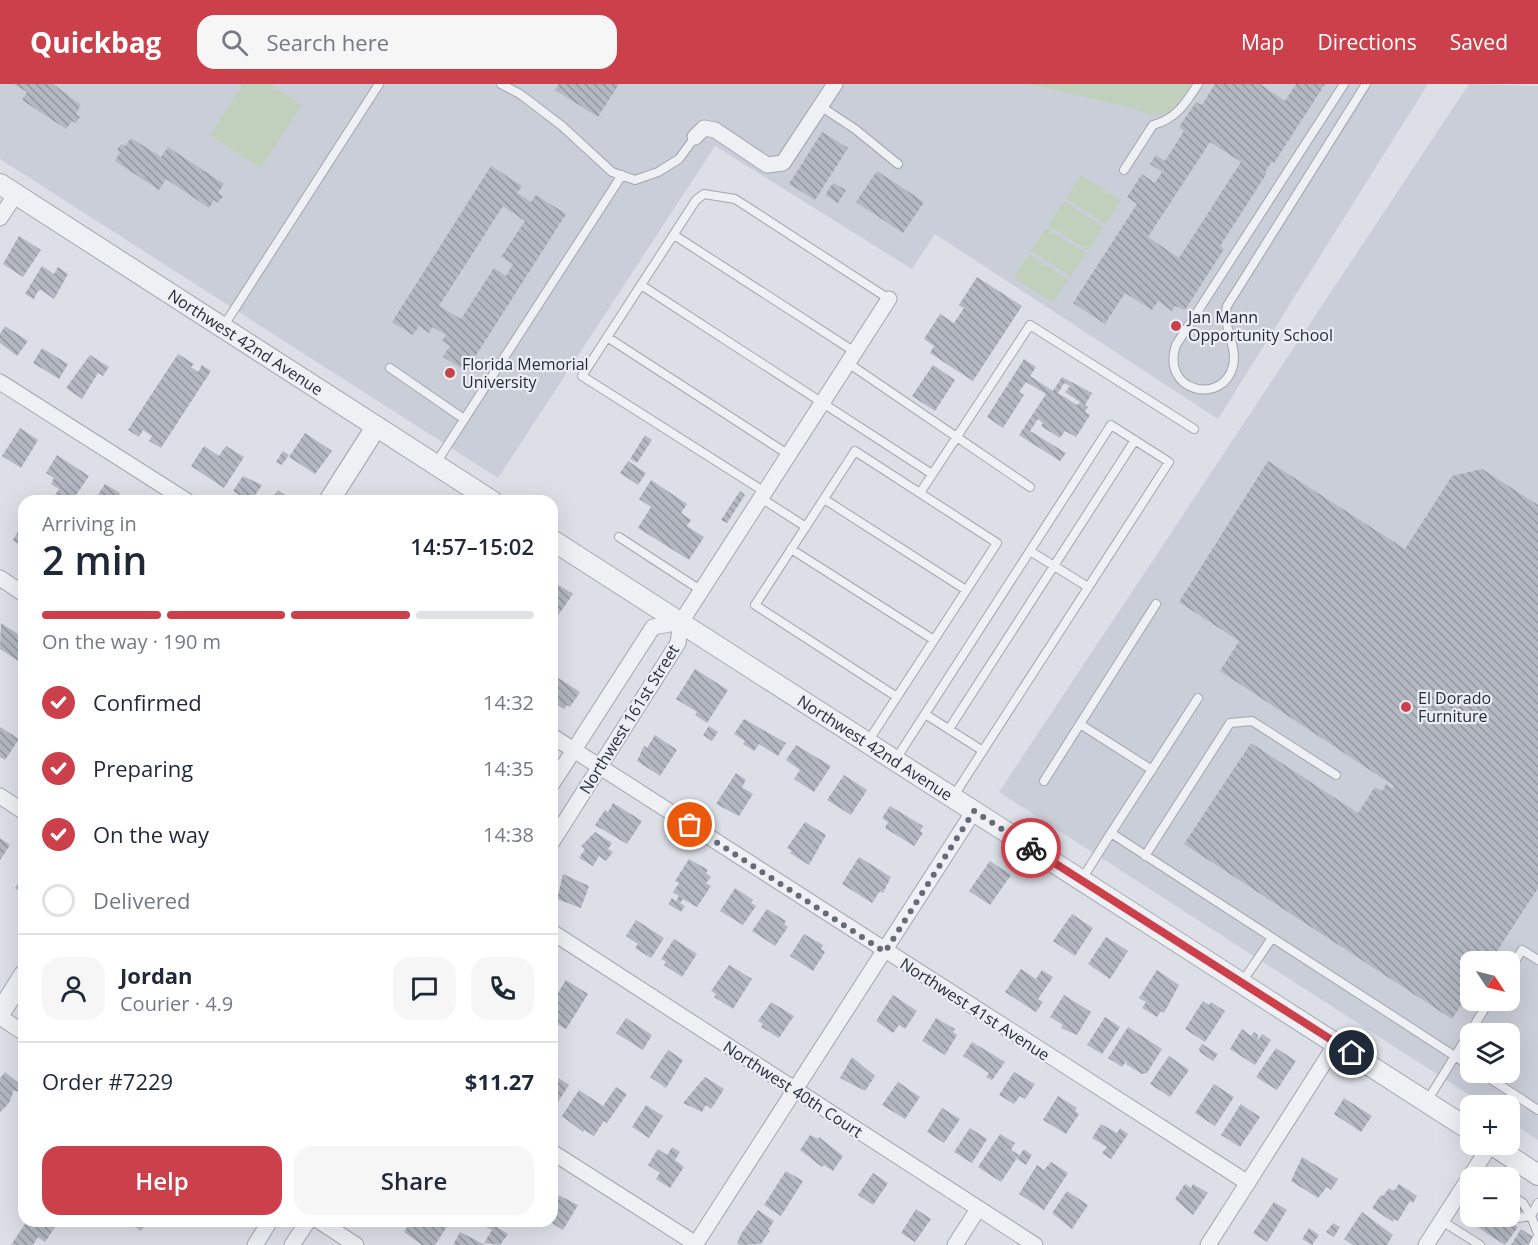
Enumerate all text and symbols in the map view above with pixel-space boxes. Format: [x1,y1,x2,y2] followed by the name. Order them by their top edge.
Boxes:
[197,15,617,69] search box
[30,23,161,61] text: Quickbag
[218,26,251,59] icon: search
[266,27,389,57] text: Search here
[1241,28,1284,56] text: Map
[1317,28,1417,56] text: Directions
[1450,28,1508,56] text: Saved
[164,284,327,400] street label: Northwest 42nd Avenue
[1186,306,1333,346] place label: Jan Mann Opportunity School
[1169,319,1183,333] marker: Jan Mann Opportunity School
[462,353,589,393] place label: Florida Memorial University
[443,366,457,380] marker: Florida Memorial University
[42,510,137,537] text: Arriving in
[410,531,534,561] text: 14:57–15:02
[42,533,147,586] text: 2 min
[42,628,221,655] text: On the way · 190 m
[574,640,684,798] street label: Northwest 161st Street
[42,686,75,719] icon: check
[93,687,202,717] text: Confirmed
[1418,687,1491,727] place label: El Dorado Furniture
[483,689,534,716] text: 14:32
[793,690,957,806] street label: Northwest 42nd Avenue
[1399,700,1413,714] marker: El Dorado Furniture
[42,752,75,785] icon: check
[93,753,193,783] text: Preparing
[483,755,534,782] text: 14:35
[664,799,715,850] pin
[673,808,706,841] icon: bag
[42,818,75,851] icon: check
[1001,818,1061,878] courier
[93,819,209,849] text: On the way
[483,821,534,848] text: 14:38
[1015,832,1048,865] icon: bike
[93,885,191,915] text: Delivered
[1460,951,1520,1011] north arrow
[1460,951,1520,1227] map controls
[896,952,1054,1066] street label: Northwest 41st Avenue
[42,957,105,1020] button: person
[393,957,456,1020] button: chat
[471,957,534,1020] button: phone
[120,960,193,990] text: Jordan
[120,990,233,1017] text: Courier · 4.9
[1460,1023,1520,1083] button: layers
[1326,1027,1377,1078] pin
[719,1036,867,1143] street label: Northwest 40th Court
[1335,1036,1368,1069] icon: home
[42,1066,173,1096] text: Order #7229
[465,1066,534,1096] text: $11.27
[1460,1095,1520,1155] button: +
[42,1146,282,1215] button: Help
[294,1146,534,1215] button: Share
[1460,1167,1520,1227] button: −

